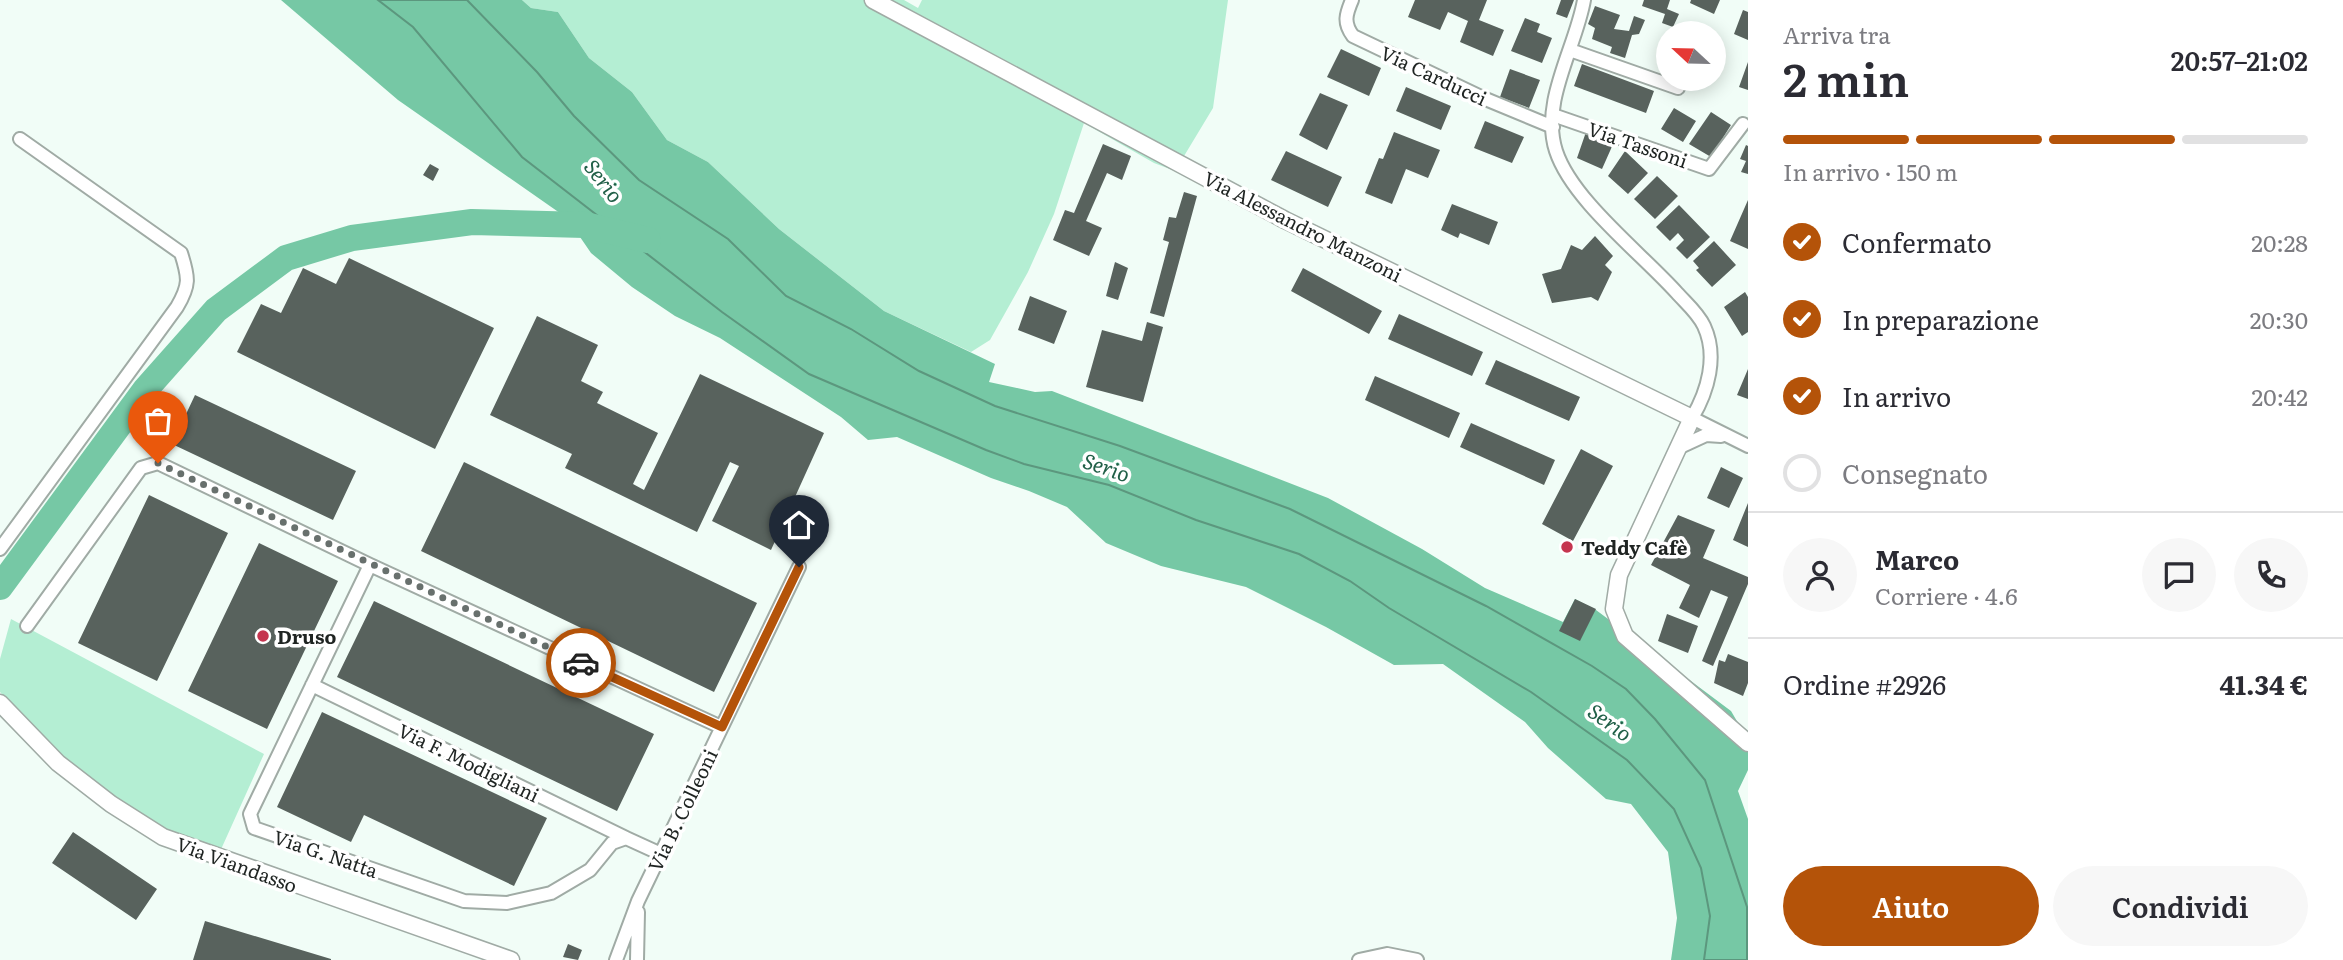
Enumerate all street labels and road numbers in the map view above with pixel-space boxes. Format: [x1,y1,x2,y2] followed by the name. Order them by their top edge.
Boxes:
[1376,38,1492,112] street label: Via Carducci
[1584,114,1692,174] street label: Via Tassoni
[1199,164,1407,288] street label: Via Alessandro Manzoni
[394,716,544,808] street label: Via F. Modigliani
[640,744,724,876] street label: Via B. Colleoni
[270,822,383,884] street label: Via G. Natta
[173,829,301,899] street label: Via Viandasso

